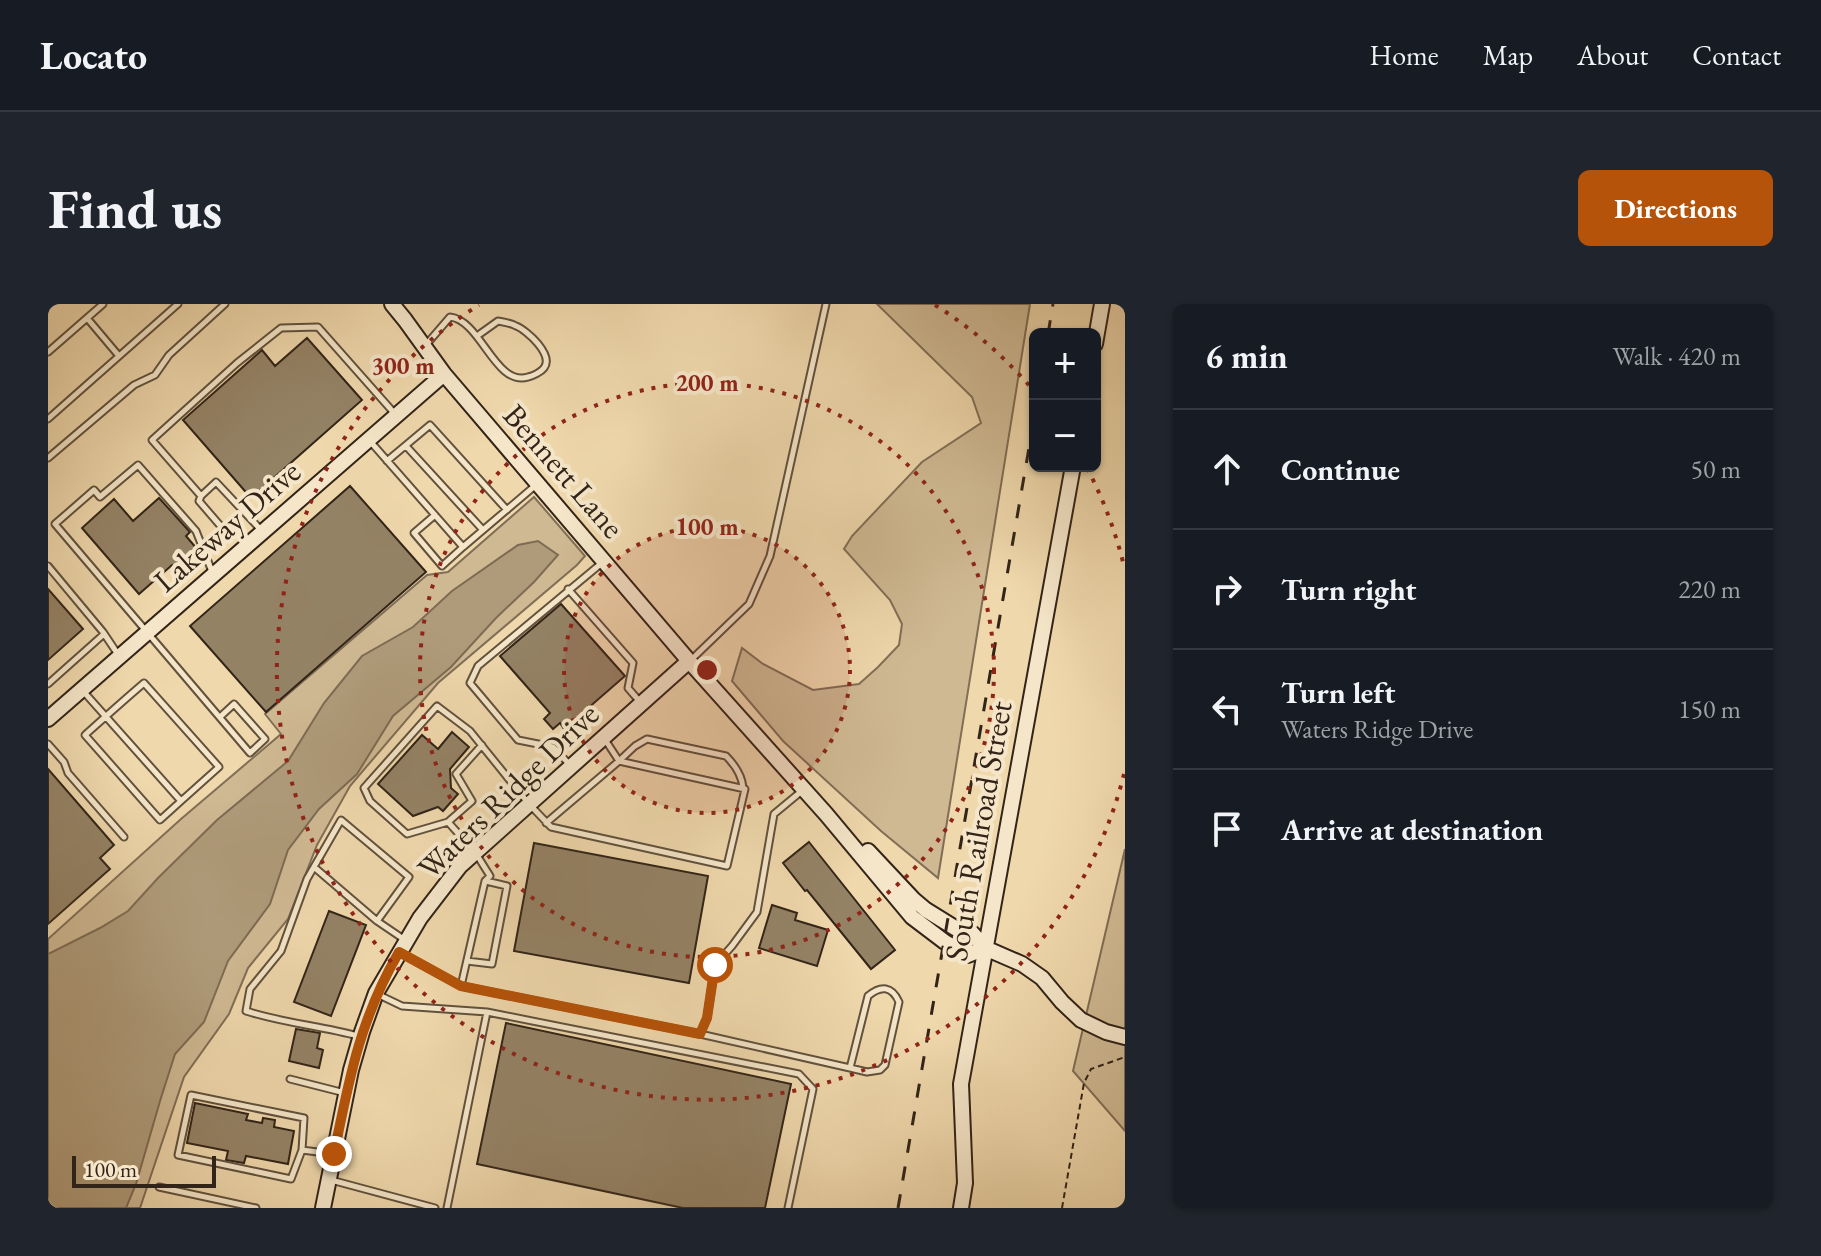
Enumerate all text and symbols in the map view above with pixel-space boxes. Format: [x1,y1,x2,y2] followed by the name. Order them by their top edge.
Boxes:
[40,31,147,80] text: Locato
[1369,37,1439,73] text: Home
[1483,37,1533,73] text: Map
[1577,37,1648,73] text: About
[1692,37,1781,73] text: Contact
[1578,170,1773,246] button: Directions
[48,172,222,245] text: Find us
[1029,328,1101,472] map controls
[1029,328,1101,400] button: +
[1205,334,1288,378] text: 6 min
[1613,339,1741,373] text: Walk · 420 m
[371,350,435,381] text: 300 m
[675,367,739,398] text: 200 m
[494,395,634,547] street label: Bennett Lane
[1029,400,1101,472] button: −
[1205,447,1249,491] icon: ahead
[1281,450,1400,489] text: Continue
[145,451,309,601] street label: Lakeway Drive
[1691,452,1741,486] text: 50 m
[675,511,739,542] text: 100 m
[1205,567,1249,611] icon: right
[1281,570,1417,609] text: Turn right
[1678,572,1741,606] text: 220 m
[693,656,721,684] centre of rings
[1281,673,1395,712] text: Turn left
[1205,687,1249,731] icon: left
[1678,692,1741,726] text: 150 m
[408,694,608,888] street label: Waters Ridge Drive
[934,698,1022,964] street label: South Railroad Street
[1281,712,1473,746] text: Waters Ridge Drive
[1205,807,1249,851] icon: arrive
[1281,810,1543,849] text: Arrive at destination
[697,947,733,983] route start
[316,1136,352,1172] route end
[72,1152,216,1188] scale bar
[84,1155,137,1184] text: 100 m

